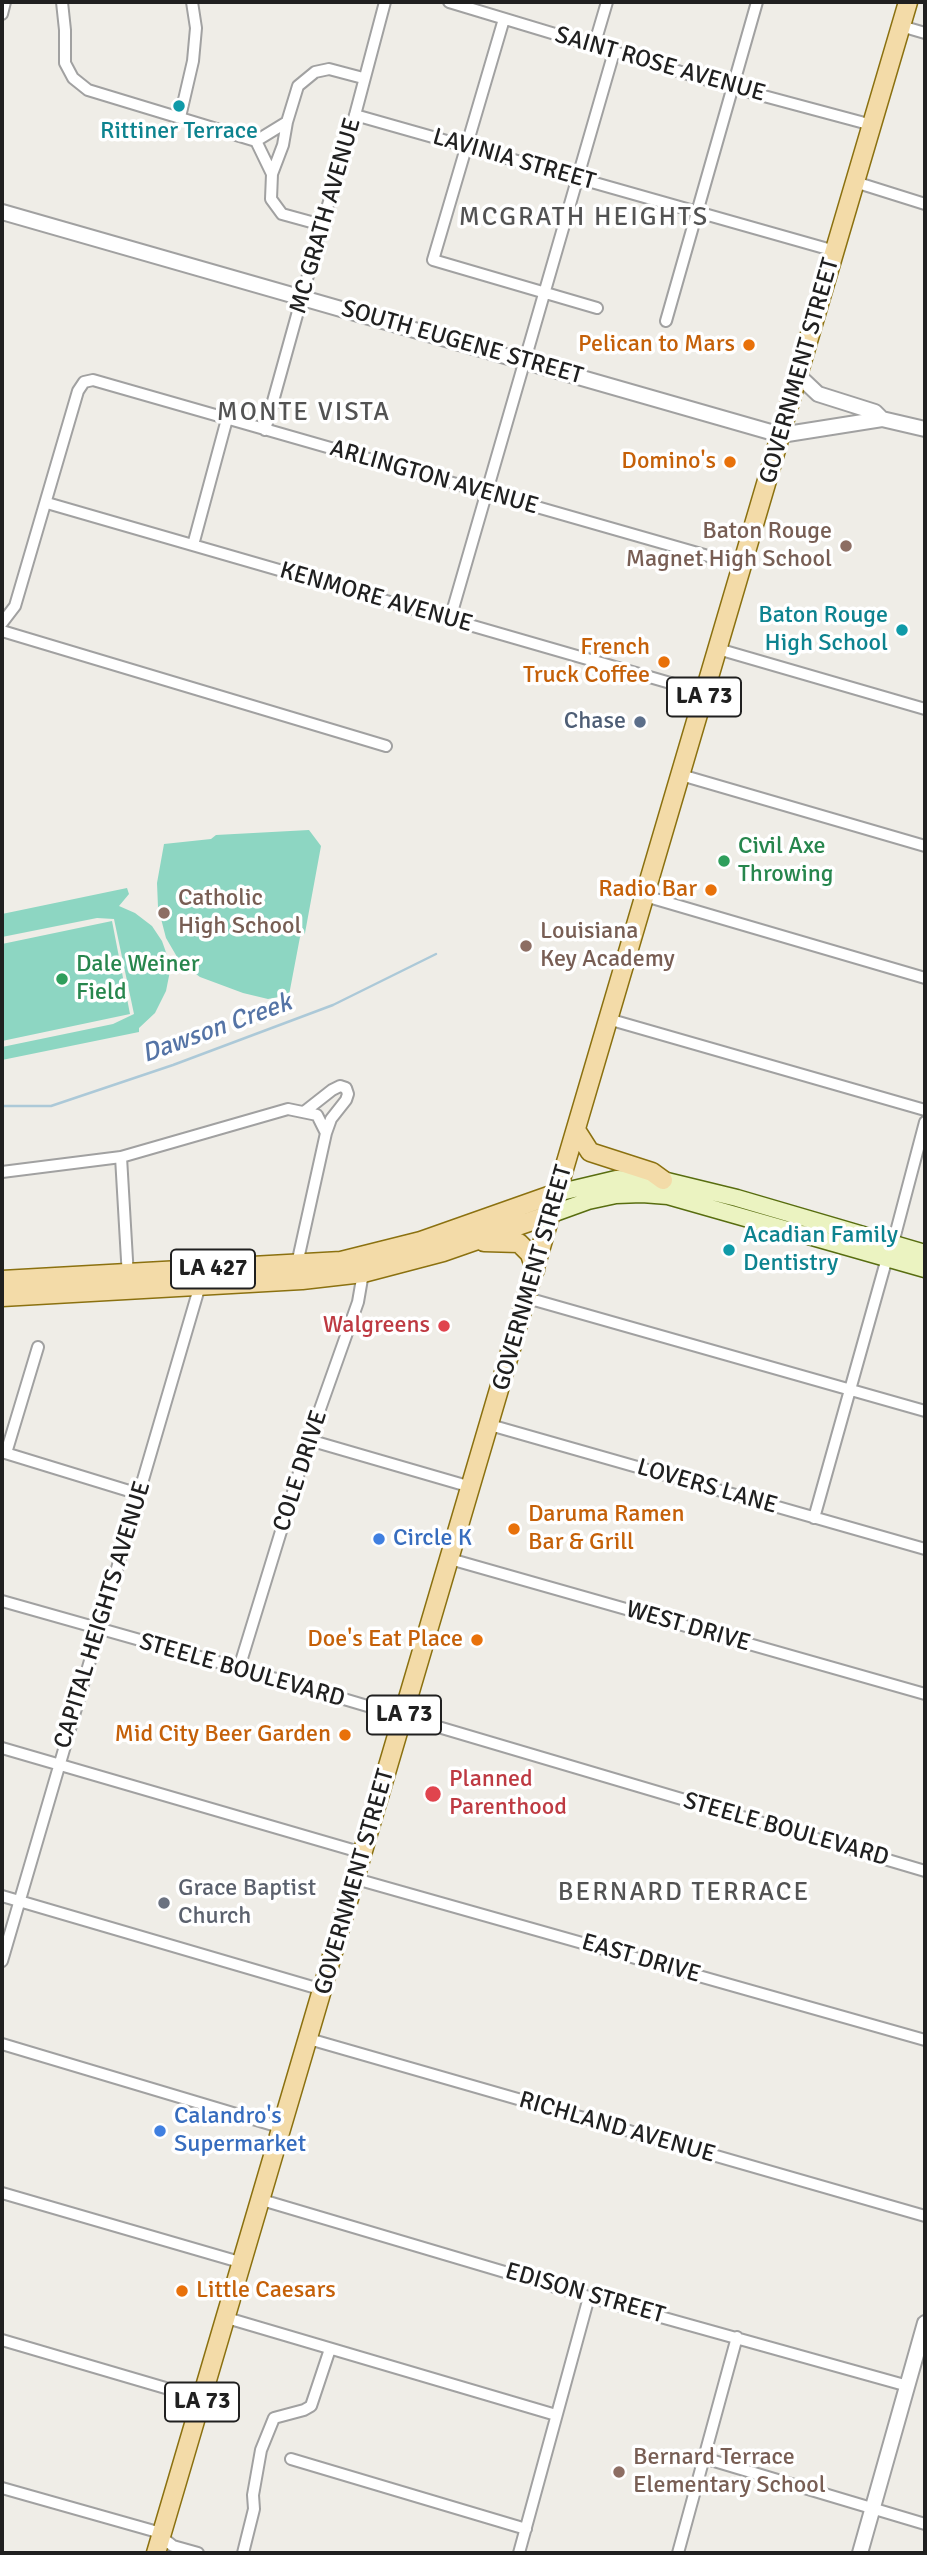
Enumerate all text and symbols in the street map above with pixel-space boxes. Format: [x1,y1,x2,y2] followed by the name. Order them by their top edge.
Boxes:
[552,21,768,109] street label: SAINT ROSE AVENUE
[171,98,187,114] marker: Rittiner Terrace
[284,115,368,317] street label: MC GRATH AVENUE
[100,118,258,146] place label: Rittiner Terrace
[429,123,599,197] street label: LAVINIA STREET
[461,202,707,234] district label: MCGRATH HEIGHTS
[754,255,846,487] street label: GOVERNMENT STREET
[338,295,586,391] street label: SOUTH EUGENE STREET
[578,331,735,359] place label: Pelican to Mars
[741,337,757,353] marker: Pelican to Mars
[218,397,390,429] district label: MONTE VISTA
[326,434,542,522] street label: ARLINGTON AVENUE
[621,448,716,476] place label: Domino's
[722,454,738,470] marker: Domino's
[626,518,832,574] place label: Baton Rouge Magnet High School
[838,538,854,554] marker: Baton Rouge Magnet High School
[276,557,476,639] street label: KENMORE AVENUE
[758,602,888,658] place label: Baton Rouge High School
[894,622,910,638] marker: Baton Rouge High School
[523,634,650,690] place label: French Truck Coffee
[656,654,672,670] marker: French Truck Coffee
[667,678,741,716] road number: LA 73
[564,708,626,736] place label: Chase
[632,714,648,730] marker: Chase
[738,833,833,889] place label: Civil Axe Throwing
[716,853,732,869] marker: Civil Axe Throwing
[598,876,697,904] place label: Radio Bar
[703,882,719,898] marker: Radio Bar
[178,885,301,941] place label: Catholic High School
[156,905,172,921] marker: Catholic High School
[540,918,675,974] place label: Louisiana Key Academy
[518,938,534,954] marker: Louisiana Key Academy
[76,951,200,1007] place label: Dale Weiner Field
[54,971,70,987] marker: Dale Weiner Field
[138,987,296,1071] water label: Dawson Creek
[487,1162,579,1394] street label: GOVERNMENT STREET
[743,1222,898,1278] place label: Acadian Family Dentistry
[721,1242,737,1258] marker: Acadian Family Dentistry
[171,1250,255,1288] road number: LA 427
[323,1312,430,1340] place label: Walgreens
[436,1318,452,1334] marker: Walgreens
[268,1407,334,1535] street label: COLE DRIVE
[634,1453,780,1521] street label: LOVERS LANE
[49,1478,157,1752] street label: CAPITAL HEIGHTS AVENUE
[528,1501,685,1557] place label: Daruma Ramen Bar & Grill
[506,1521,522,1537] marker: Daruma Ramen Bar & Grill
[393,1525,472,1553] place label: Circle K
[371,1531,387,1547] marker: Circle K
[622,1595,754,1659] street label: WEST DRIVE
[307,1626,463,1654] place label: Doe's Eat Place
[136,1628,348,1714] street label: STEELE BOULEVARD
[469,1632,485,1648] marker: Doe's Eat Place
[367,1696,441,1734] road number: LA 73
[115,1721,331,1749] place label: Mid City Beer Garden
[337,1727,353,1743] marker: Mid City Beer Garden
[309,1766,401,1998] street label: GOVERNMENT STREET
[449,1766,567,1822] place label: Planned Parenthood
[423,1784,443,1804] marker: Planned Parenthood
[680,1787,892,1873] street label: STEELE BOULEVARD
[178,1875,316,1931] place label: Grace Baptist Church
[560,1877,808,1909] district label: BERNARD TERRACE
[156,1895,172,1911] marker: Grace Baptist Church
[578,1928,704,1990] street label: EAST DRIVE
[515,2086,719,2170] street label: RICHLAND AVENUE
[174,2103,306,2159] place label: Calandro's Supermarket
[152,2123,168,2139] marker: Calandro's Supermarket
[502,2257,668,2331] street label: EDISON STREET
[196,2277,336,2305] place label: Little Caesars
[174,2283,190,2299] marker: Little Caesars
[165,2382,239,2422] road number: LA 73
[633,2444,826,2500] place label: Bernard Terrace Elementary School
[611,2464,627,2480] marker: Bernard Terrace Elementary School

